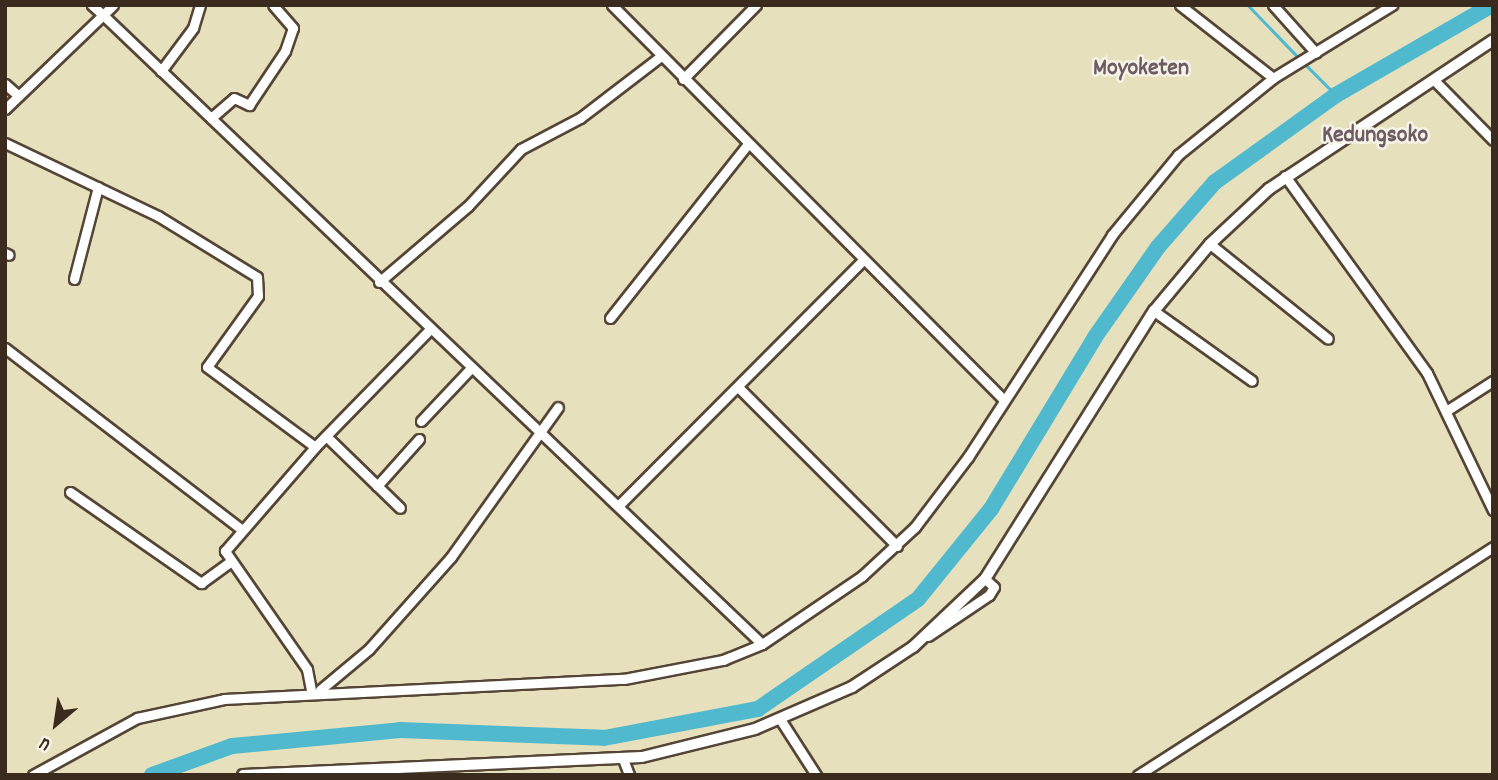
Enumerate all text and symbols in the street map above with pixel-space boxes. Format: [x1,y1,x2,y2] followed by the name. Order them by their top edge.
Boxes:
[1093,56,1189,84] district label: Moyoketen
[1322,123,1428,151] district label: Kedungsoko
[21,689,91,759] north arrow
[35,729,56,757] text: U

